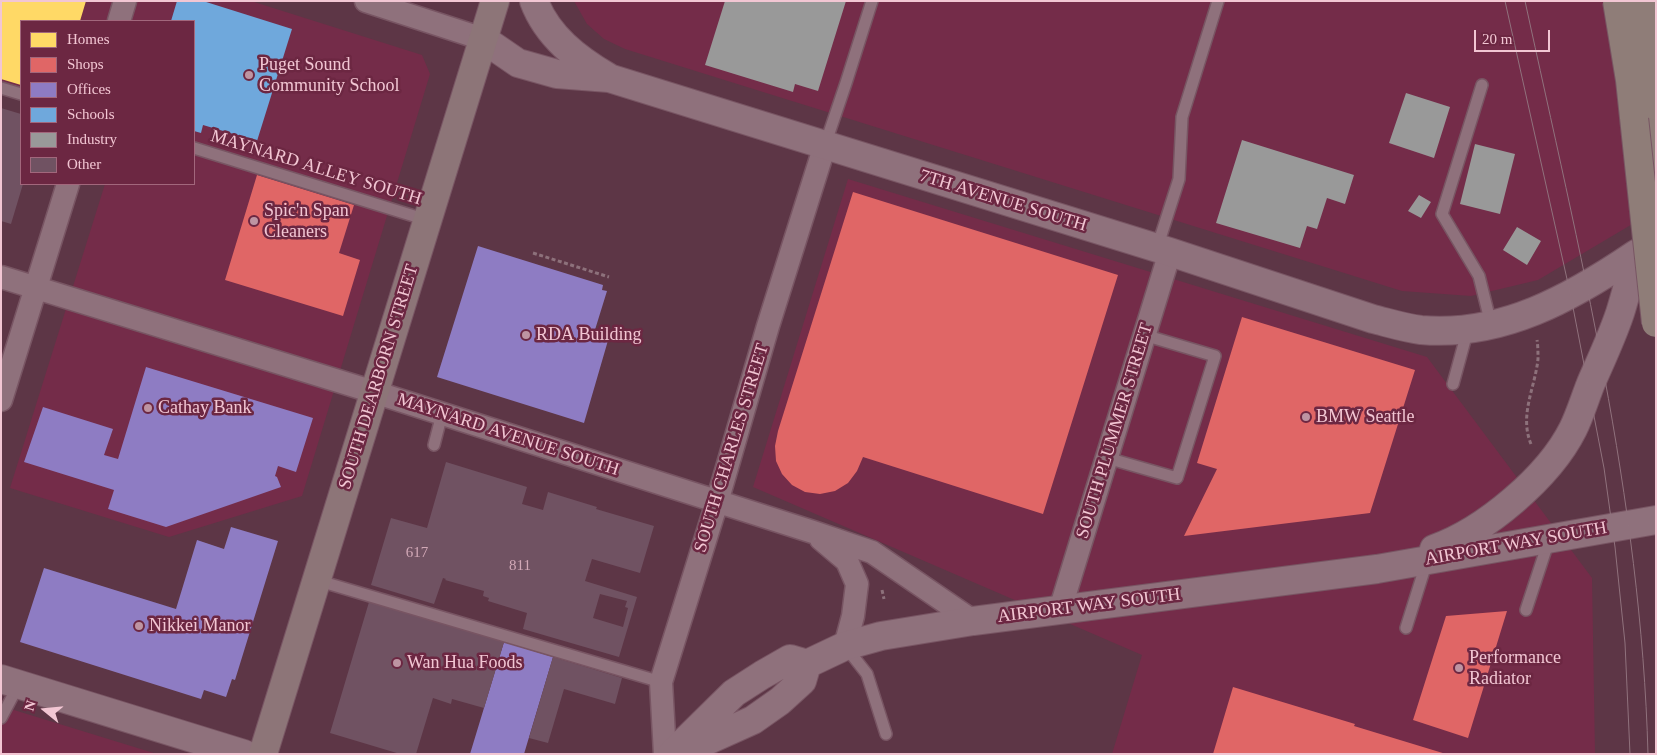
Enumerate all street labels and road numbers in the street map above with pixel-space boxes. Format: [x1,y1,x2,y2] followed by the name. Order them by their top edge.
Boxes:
[208,126,424,210] street label: MAYNARD ALLEY SOUTH
[917,165,1089,237] street label: 7TH AVENUE SOUTH
[334,262,424,492] street label: SOUTH DEARBORN STREET
[1072,321,1158,541] street label: SOUTH PLUMMER STREET
[690,341,774,555] street label: SOUTH CHARLES STREET
[394,389,622,481] street label: MAYNARD AVENUE SOUTH
[1423,517,1609,571] street label: AIRPORT WAY SOUTH
[996,584,1182,628] street label: AIRPORT WAY SOUTH

